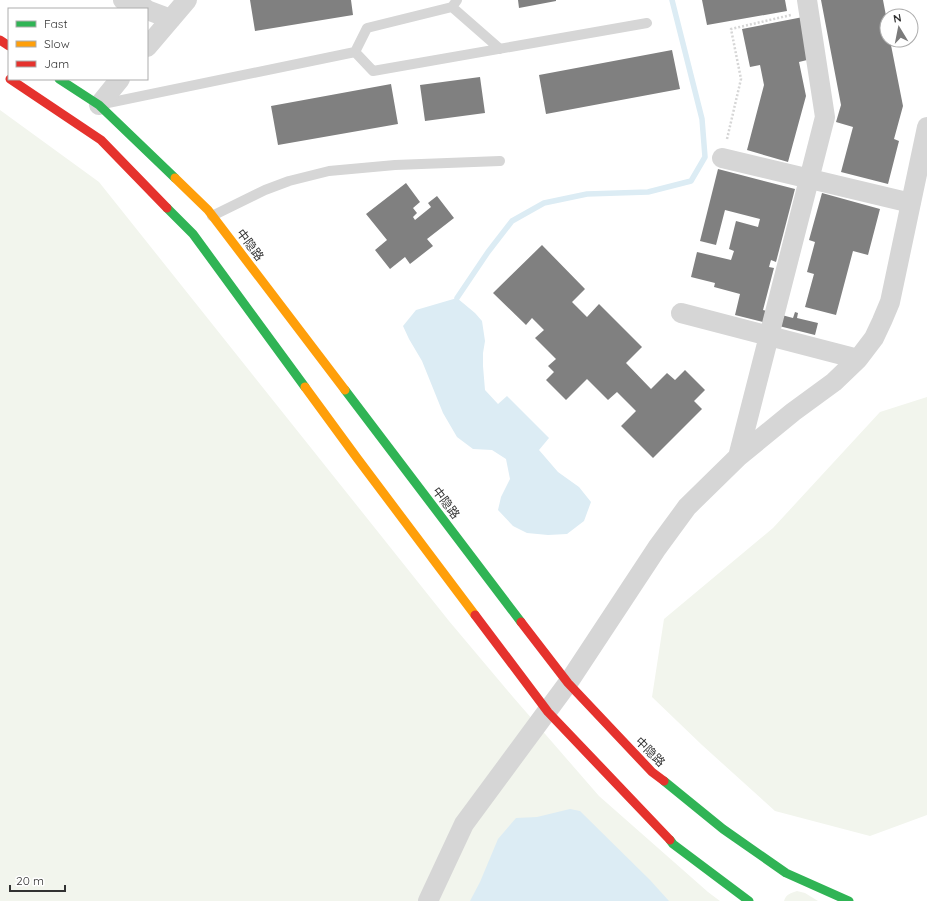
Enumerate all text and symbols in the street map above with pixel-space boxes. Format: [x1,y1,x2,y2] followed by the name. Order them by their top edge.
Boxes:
[8,8,148,80] legend
[879,8,919,48] north arrow
[892,11,902,26] text: N
[44,16,68,31] text: Fast
[44,36,70,51] text: Slow
[44,56,69,71] text: Jam
[234,226,267,264] street label: 中隐路
[430,484,463,522] street label: 中隐路
[632,734,668,770] street label: 中隐路
[10,867,65,893] scale bar
[16,873,44,888] text: 20 m

